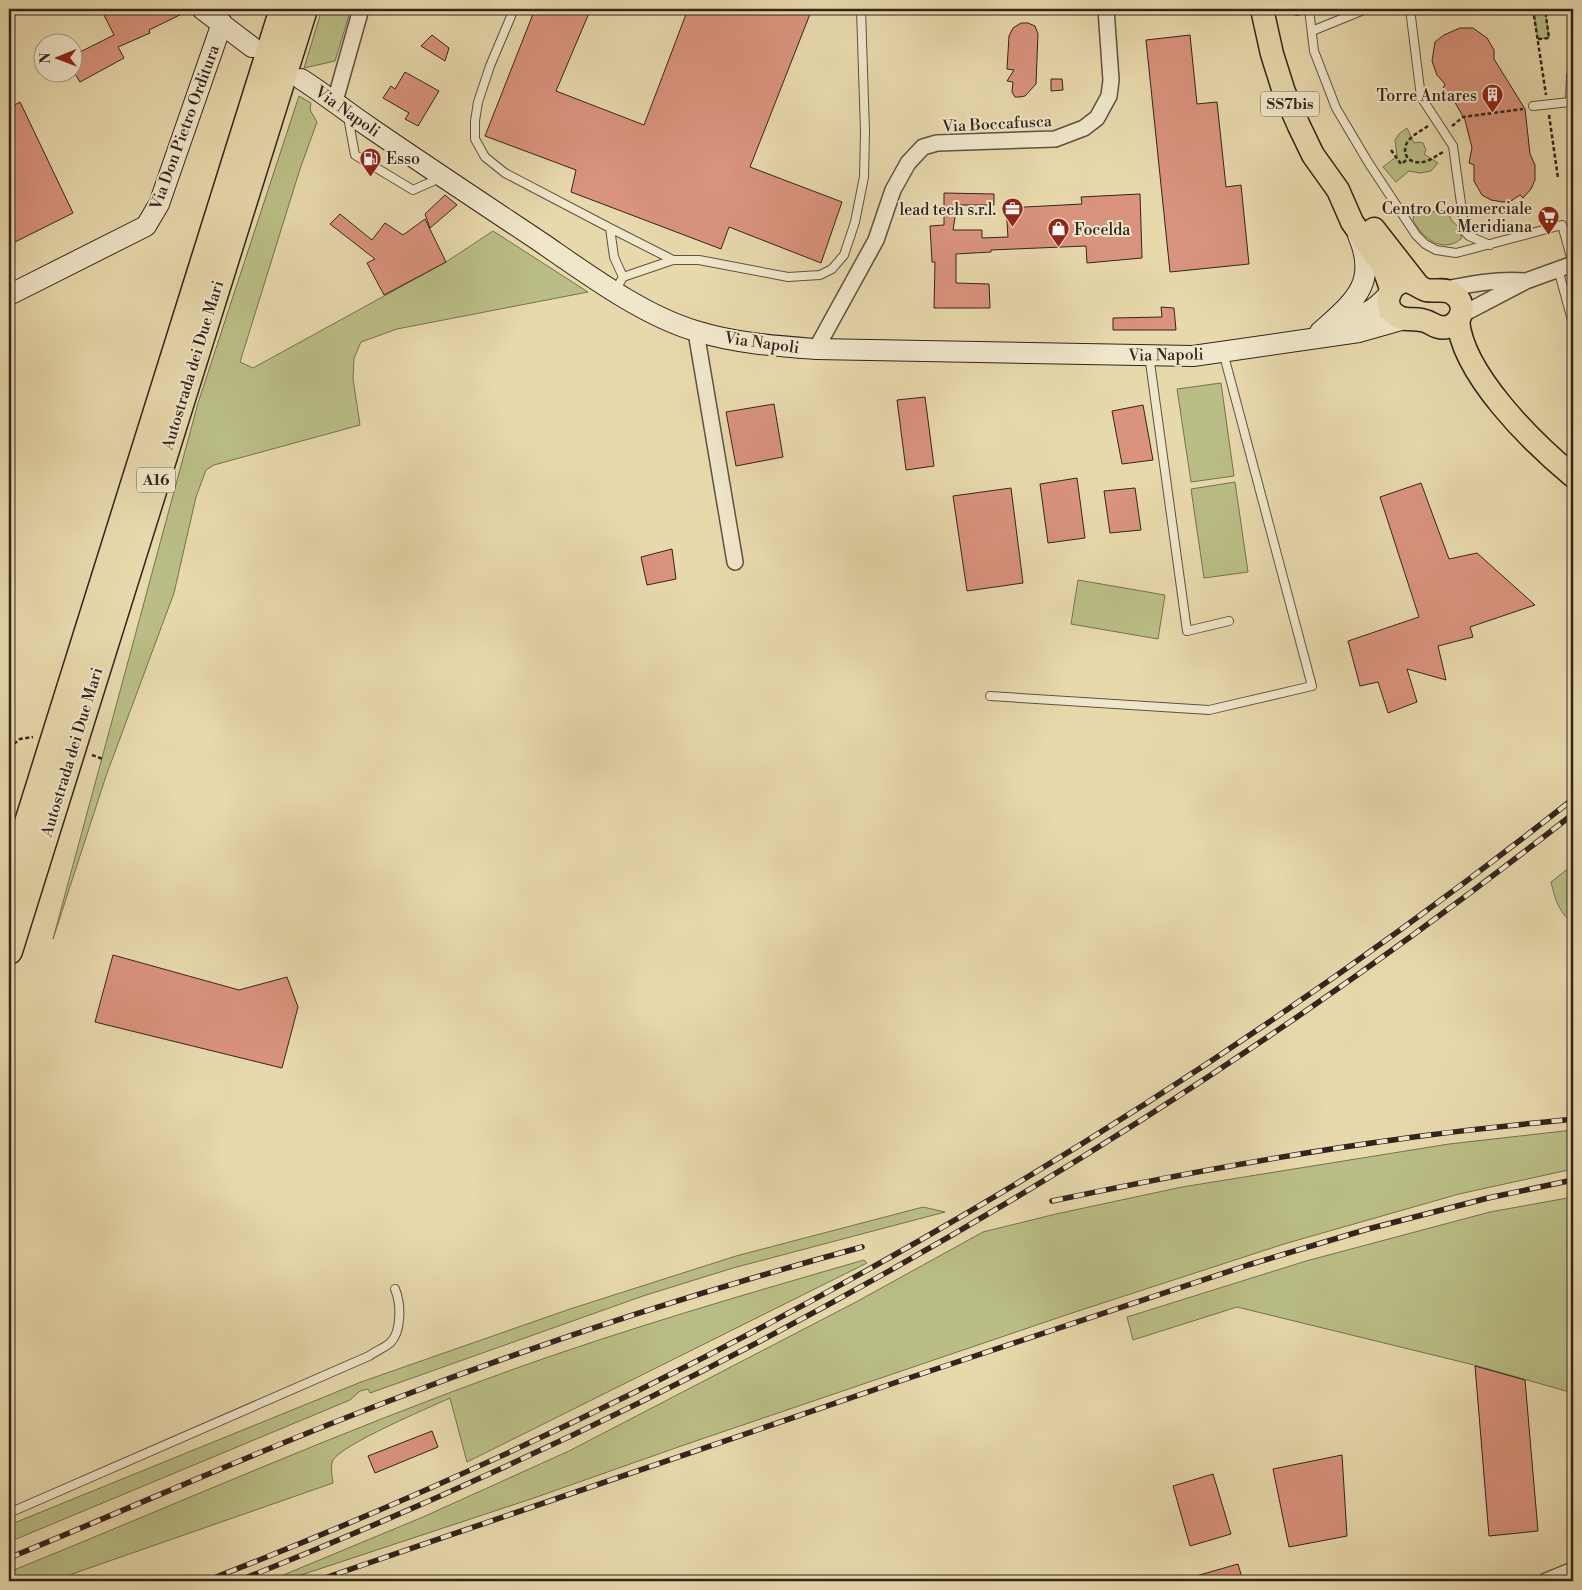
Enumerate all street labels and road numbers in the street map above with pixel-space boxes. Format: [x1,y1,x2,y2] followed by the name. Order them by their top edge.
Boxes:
[146,41,224,213] street label: Via Don Pietro Orditura
[310,81,384,142] street label: Via Napoli
[1261,92,1319,116] road number: SS7bis
[941,111,1053,137] street label: Via Boccafusca
[157,278,228,453] street label: Autostrada dei Due Mari
[722,328,800,358] street label: Via Napoli
[1127,344,1204,366] street label: Via Napoli
[137,468,175,492] road number: A16
[36,665,107,840] street label: Autostrada dei Due Mari

